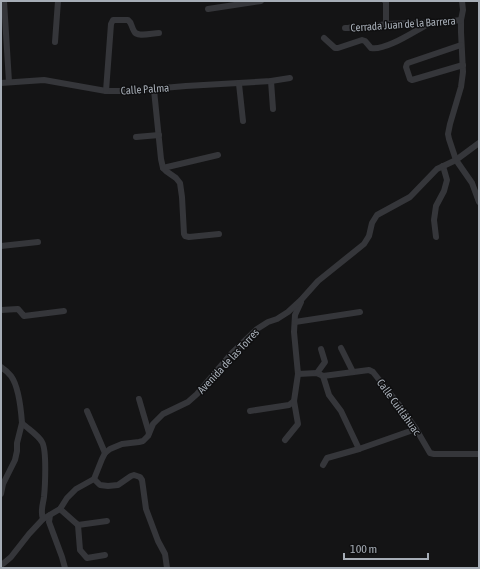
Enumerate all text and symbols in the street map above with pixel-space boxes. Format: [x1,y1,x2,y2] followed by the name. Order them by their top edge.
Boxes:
[350,14,456,34] street label: Cerrada Juan de la Barrera
[120,81,170,97] street label: Calle Palma
[195,326,261,396] street label: Avenida de las Torres
[375,377,424,438] street label: Calle Cuitláhuac
[344,535,428,561] scale bar
[350,542,377,556] text: 100 m

